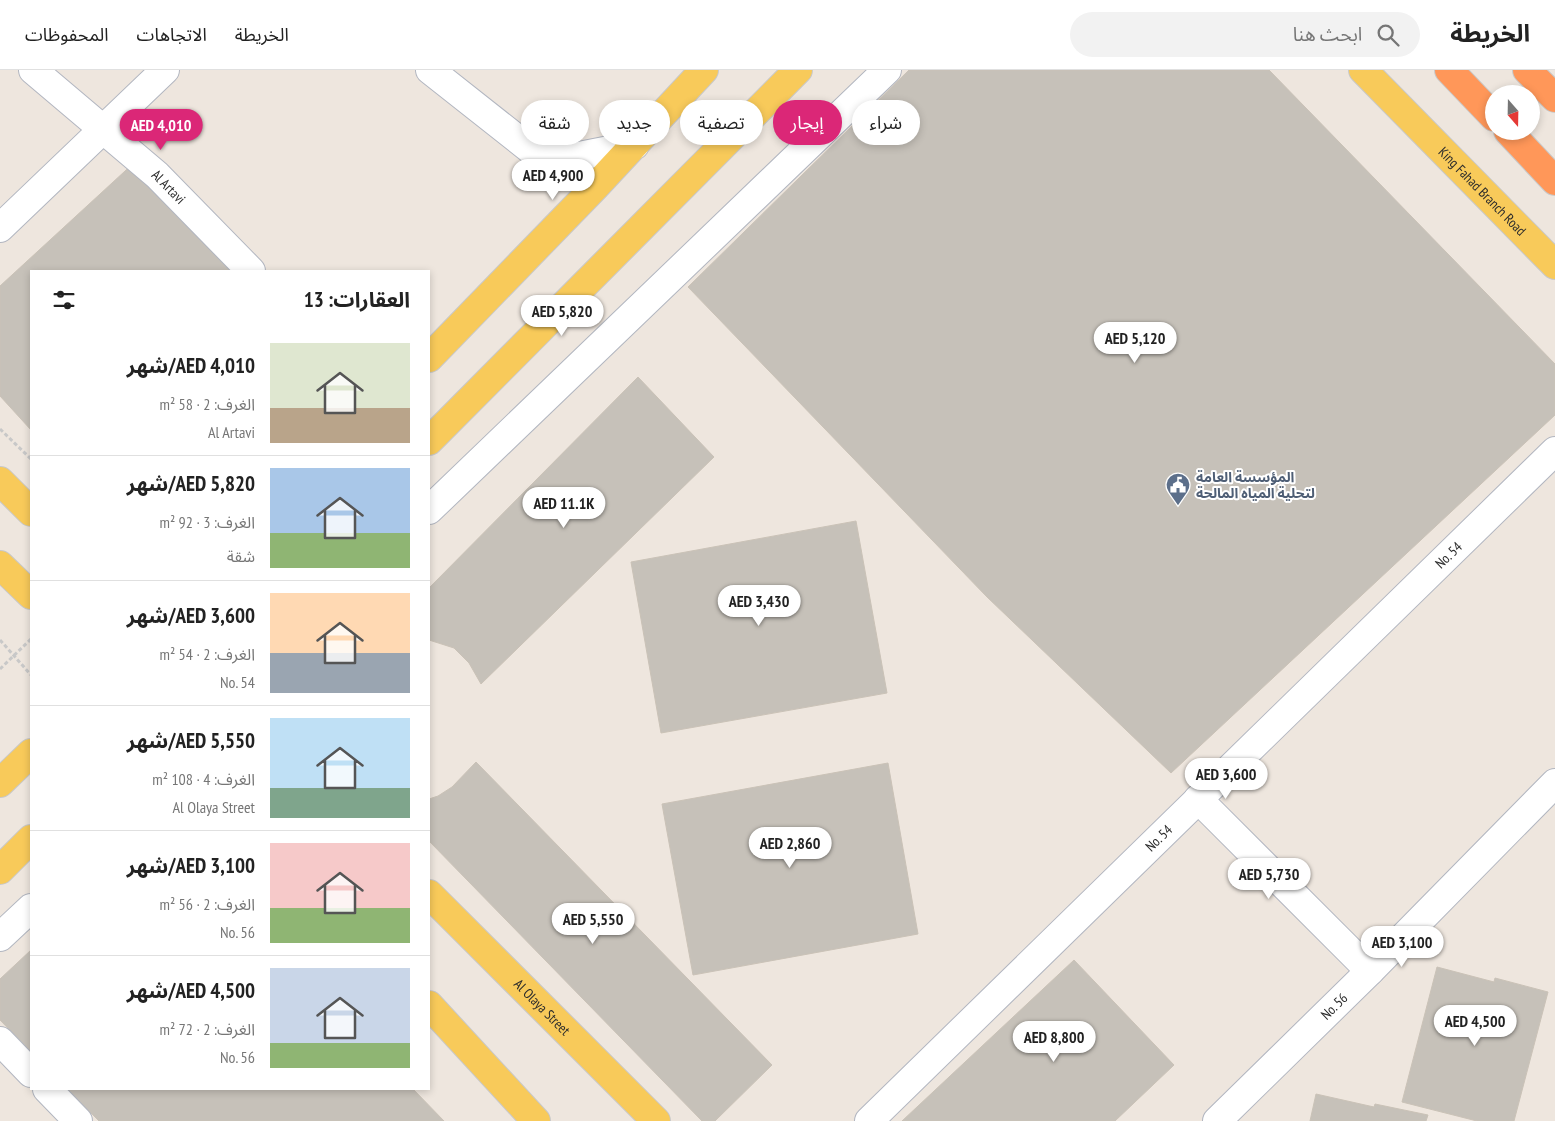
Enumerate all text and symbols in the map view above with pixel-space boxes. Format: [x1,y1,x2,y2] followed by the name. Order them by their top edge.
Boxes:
[1070,12,1420,57] search box
[1450,18,1530,49] text: الخريطة
[1374,21,1402,49] icon: search
[1293,22,1362,46] text: ابحث هنا
[25,23,109,46] text: المحفوظات
[137,23,207,46] text: الاتجاهات
[235,23,289,46] text: الخريطة
[1485,85,1540,140] north arrow
[1485,85,1540,140] map controls
[521,100,589,145] chip: شقة
[599,100,670,145] chip: جديد
[680,100,763,145] chip: تصفية
[773,100,842,145] chip: إيجار
[852,100,920,145] chip: شراء
[104,108,218,151] pin: AED 4,010
[131,115,191,135] text: AED 4,010
[1435,143,1530,239] street label: King Fahad Branch Road
[496,158,610,201] pin: AED 4,900
[148,165,189,208] street label: Al Artavi
[523,165,583,185] text: AED 4,900
[50,286,78,314] icon: filters
[304,286,410,313] text: العقارات: 13
[505,294,619,337] pin: AED 5,820
[532,301,592,321] text: AED 5,820
[1078,322,1192,364] pin: AED 5,120
[1105,328,1165,348] text: AED 5,120
[127,352,255,379] text: AED 4,010/شهر
[310,363,370,423] icon: home
[160,394,255,414] text: الغرف: 2 · 58 m²
[208,422,255,442] text: Al Artavi
[1196,468,1315,502] place label: المؤسسة العامة لتحلية المياه المالحة
[127,470,255,497] text: AED 5,820/شهر
[1165,472,1191,506] public building icon: المؤسسة العامة لتحلية المياه المالحة
[507,486,621,529] pin: AED 11.1K
[310,488,370,548] icon: home
[533,493,595,513] text: AED 11.1K
[160,512,255,532] text: الغرف: 3 · 92 m²
[1431,537,1466,572] street label: No. 54
[227,546,255,566] text: شقة
[702,584,816,627] pin: AED 3,430
[729,591,789,611] text: AED 3,430
[127,602,255,629] text: AED 3,600/شهر
[310,613,370,673] icon: home
[160,644,255,664] text: الغرف: 2 · 54 m²
[220,672,255,692] text: No. 54
[127,727,255,754] text: AED 5,550/شهر
[310,738,370,798] icon: home
[1169,758,1283,800] pin: AED 3,600
[1196,764,1256,784] text: AED 3,600
[152,769,255,789] text: الغرف: 4 · 108 m²
[172,797,255,817] text: Al Olaya Street
[1141,820,1177,855] street label: No. 54
[733,826,847,869] pin: AED 2,860
[760,833,820,853] text: AED 2,860
[127,852,255,879] text: AED 3,100/شهر
[1212,858,1326,900] pin: AED 5,730
[310,863,370,923] icon: home
[1239,864,1299,884] text: AED 5,730
[160,894,255,914] text: الغرف: 2 · 56 m²
[536,902,650,945] pin: AED 5,550
[563,909,623,929] text: AED 5,550
[220,922,255,942] text: No. 56
[1345,926,1459,968] pin: AED 3,100
[1372,932,1432,952] text: AED 3,100
[510,975,574,1039] street label: Al Olaya Street
[127,977,255,1004] text: AED 4,500/شهر
[310,988,370,1048] icon: home
[1317,989,1351,1023] street label: No. 56
[1418,1004,1532,1047] pin: AED 4,500
[1445,1011,1505,1031] text: AED 4,500
[160,1019,255,1039] text: الغرف: 2 · 72 m²
[997,1020,1111,1063] pin: AED 8,800
[1024,1027,1084,1047] text: AED 8,800
[220,1047,255,1067] text: No. 56

